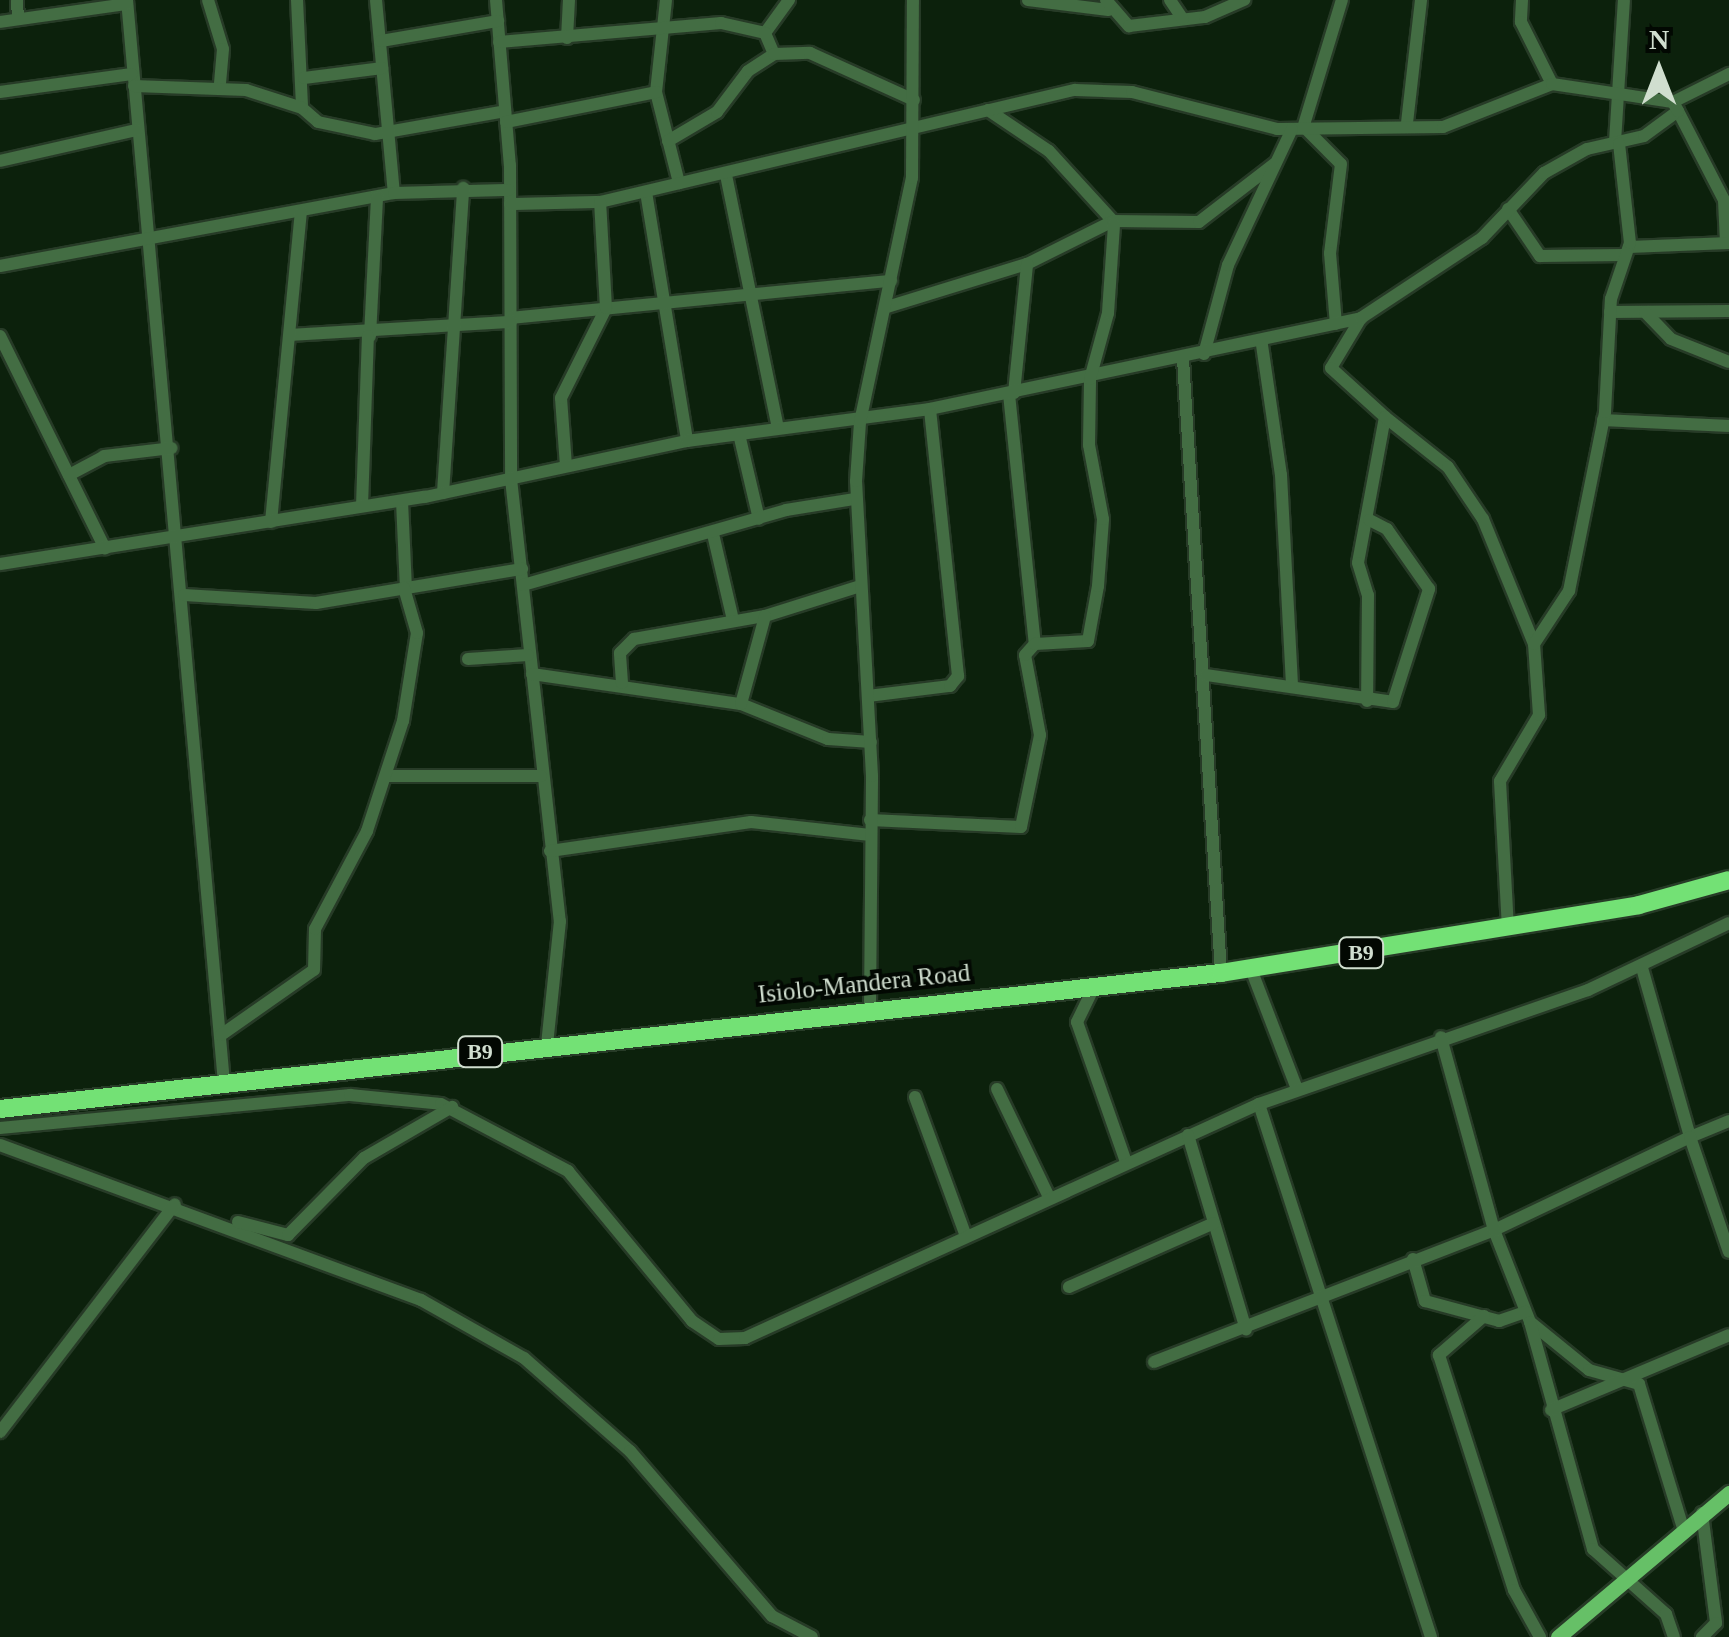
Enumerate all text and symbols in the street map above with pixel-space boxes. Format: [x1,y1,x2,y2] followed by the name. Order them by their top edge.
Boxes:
[1609,20,1709,120] north arrow
[1649,24,1669,55] text: N
[1336,936,1386,970] road number: B9
[756,958,972,1010] street label: Isiolo-Mandera Road
[455,1035,505,1069] road number: B9

